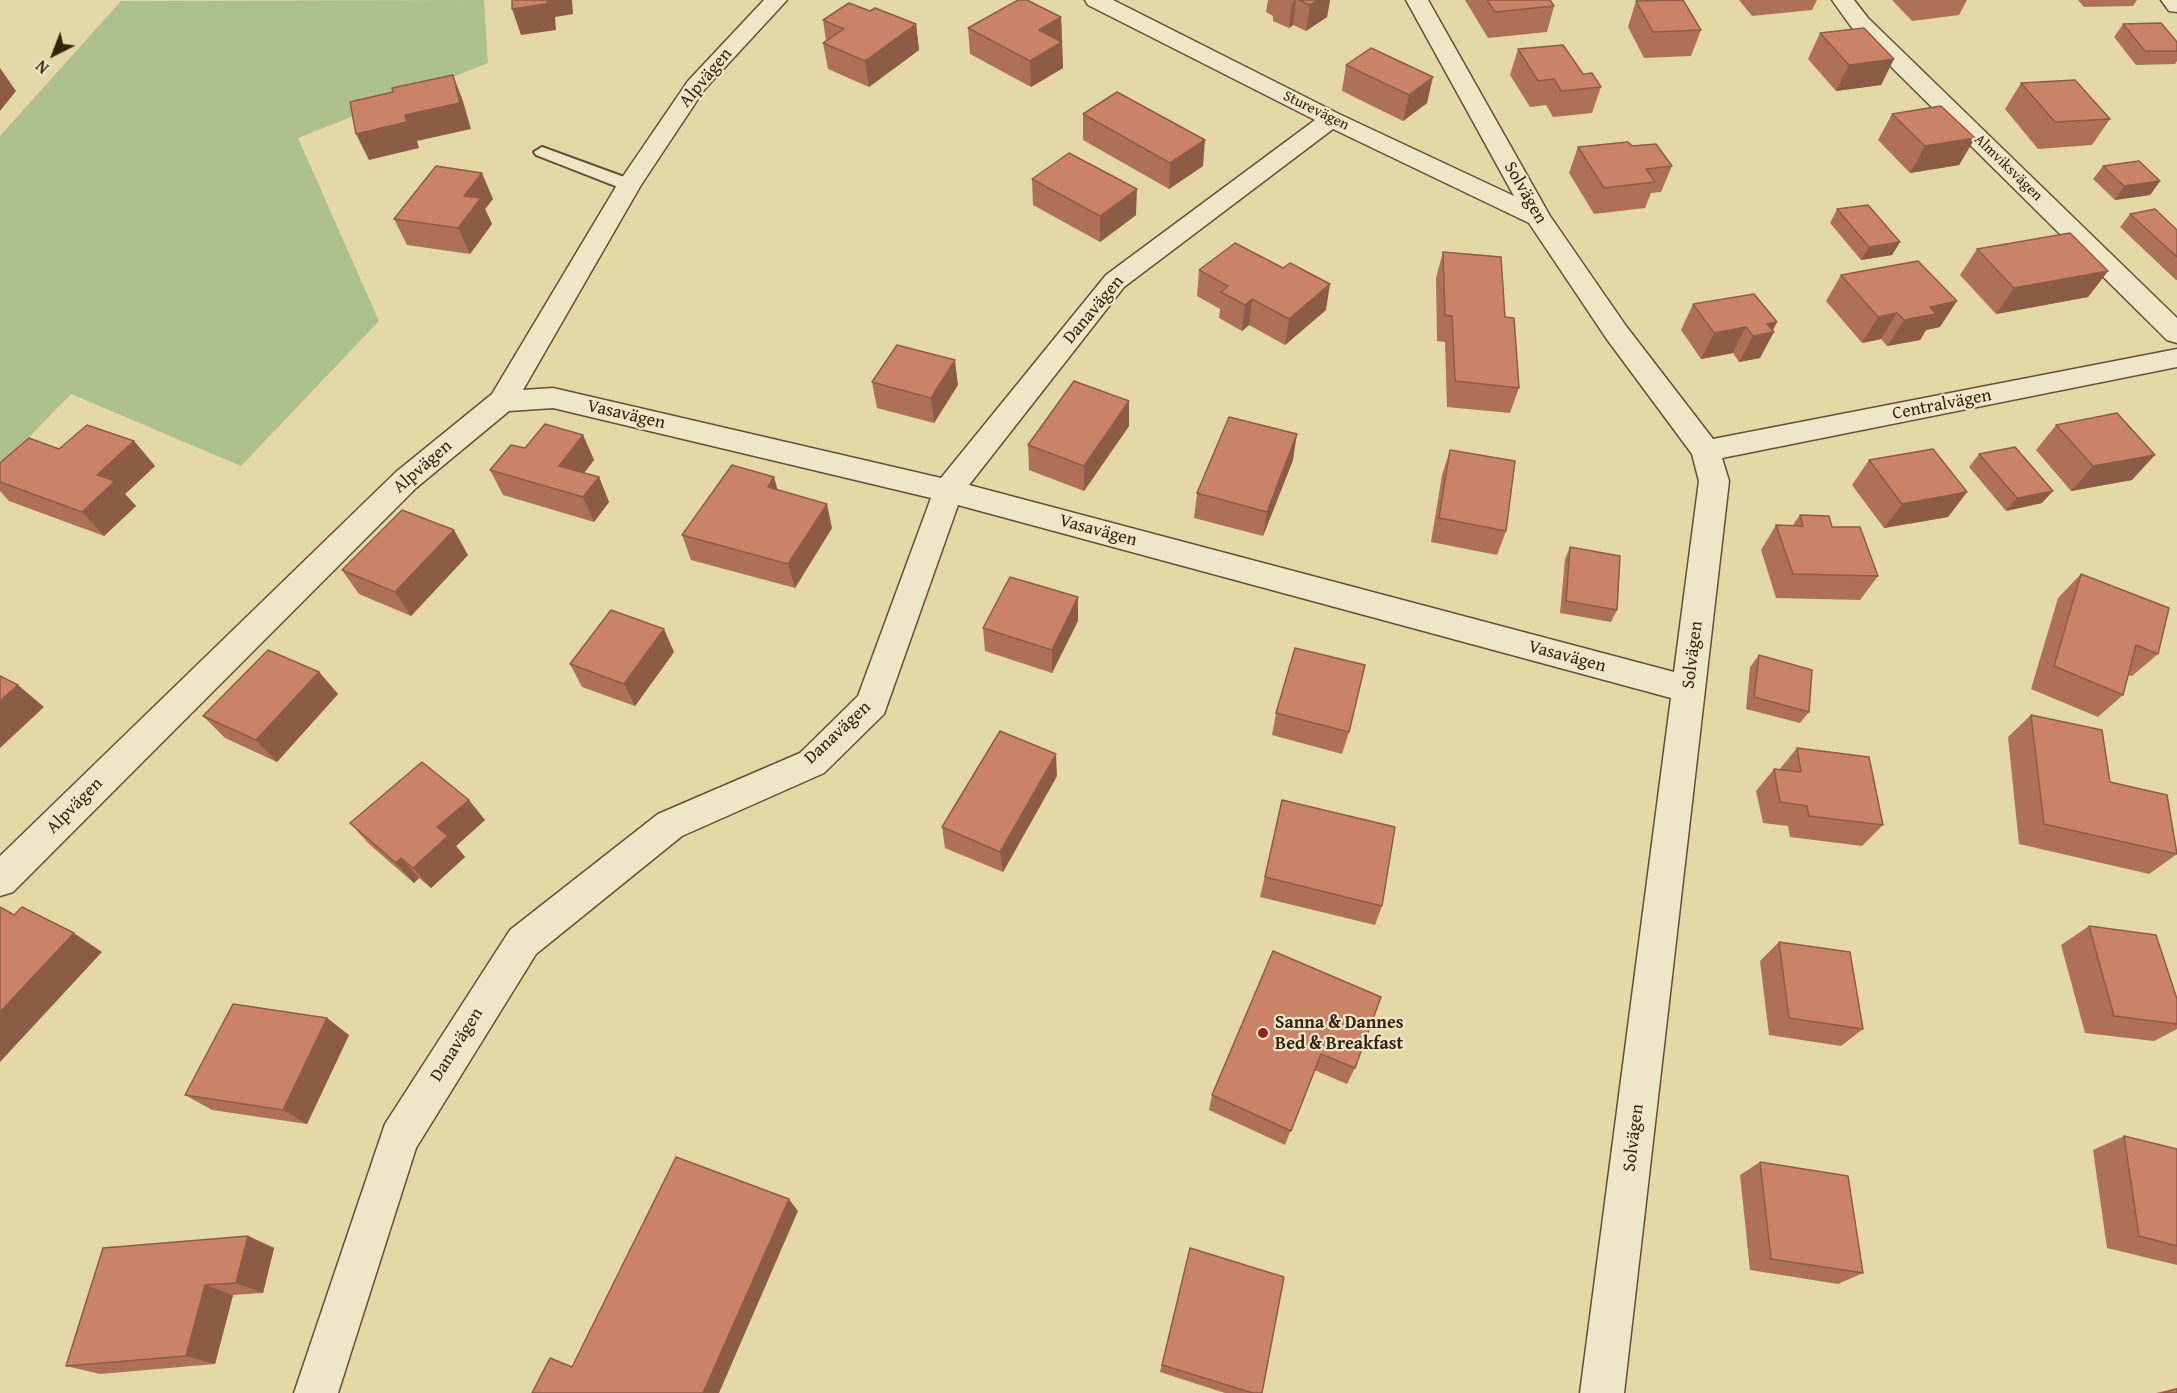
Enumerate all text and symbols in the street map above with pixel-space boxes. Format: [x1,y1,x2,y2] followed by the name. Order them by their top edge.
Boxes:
[24,24,84,84] north arrow
[675,44,737,112] street label: Alpvägen
[30,55,54,80] text: N
[1280,87,1352,135] street label: Sturevägen
[1970,131,2046,205] street label: Almviksvägen
[1499,158,1551,228] street label: Solvägen
[1059,271,1129,349] street label: Danavägen
[1891,385,1993,425] street label: Centralvägen
[585,396,667,434] street label: Vasavägen
[389,436,457,498] street label: Alpvägen
[1057,510,1139,552] street label: Vasavägen
[1678,620,1708,690] street label: Solvägen
[1526,636,1608,678] street label: Vasavägen
[800,697,876,769] street label: Danavägen
[42,773,108,839] street label: Alpvägen
[426,1004,488,1086] street label: Danavägen
[1275,1012,1404,1054] place label: Sanna & Dannes Bed & Breakfast
[1256,1026,1270,1040] marker: Sanna & Dannes Bed & Breakfast
[1619,1103,1649,1173] street label: Solvägen

